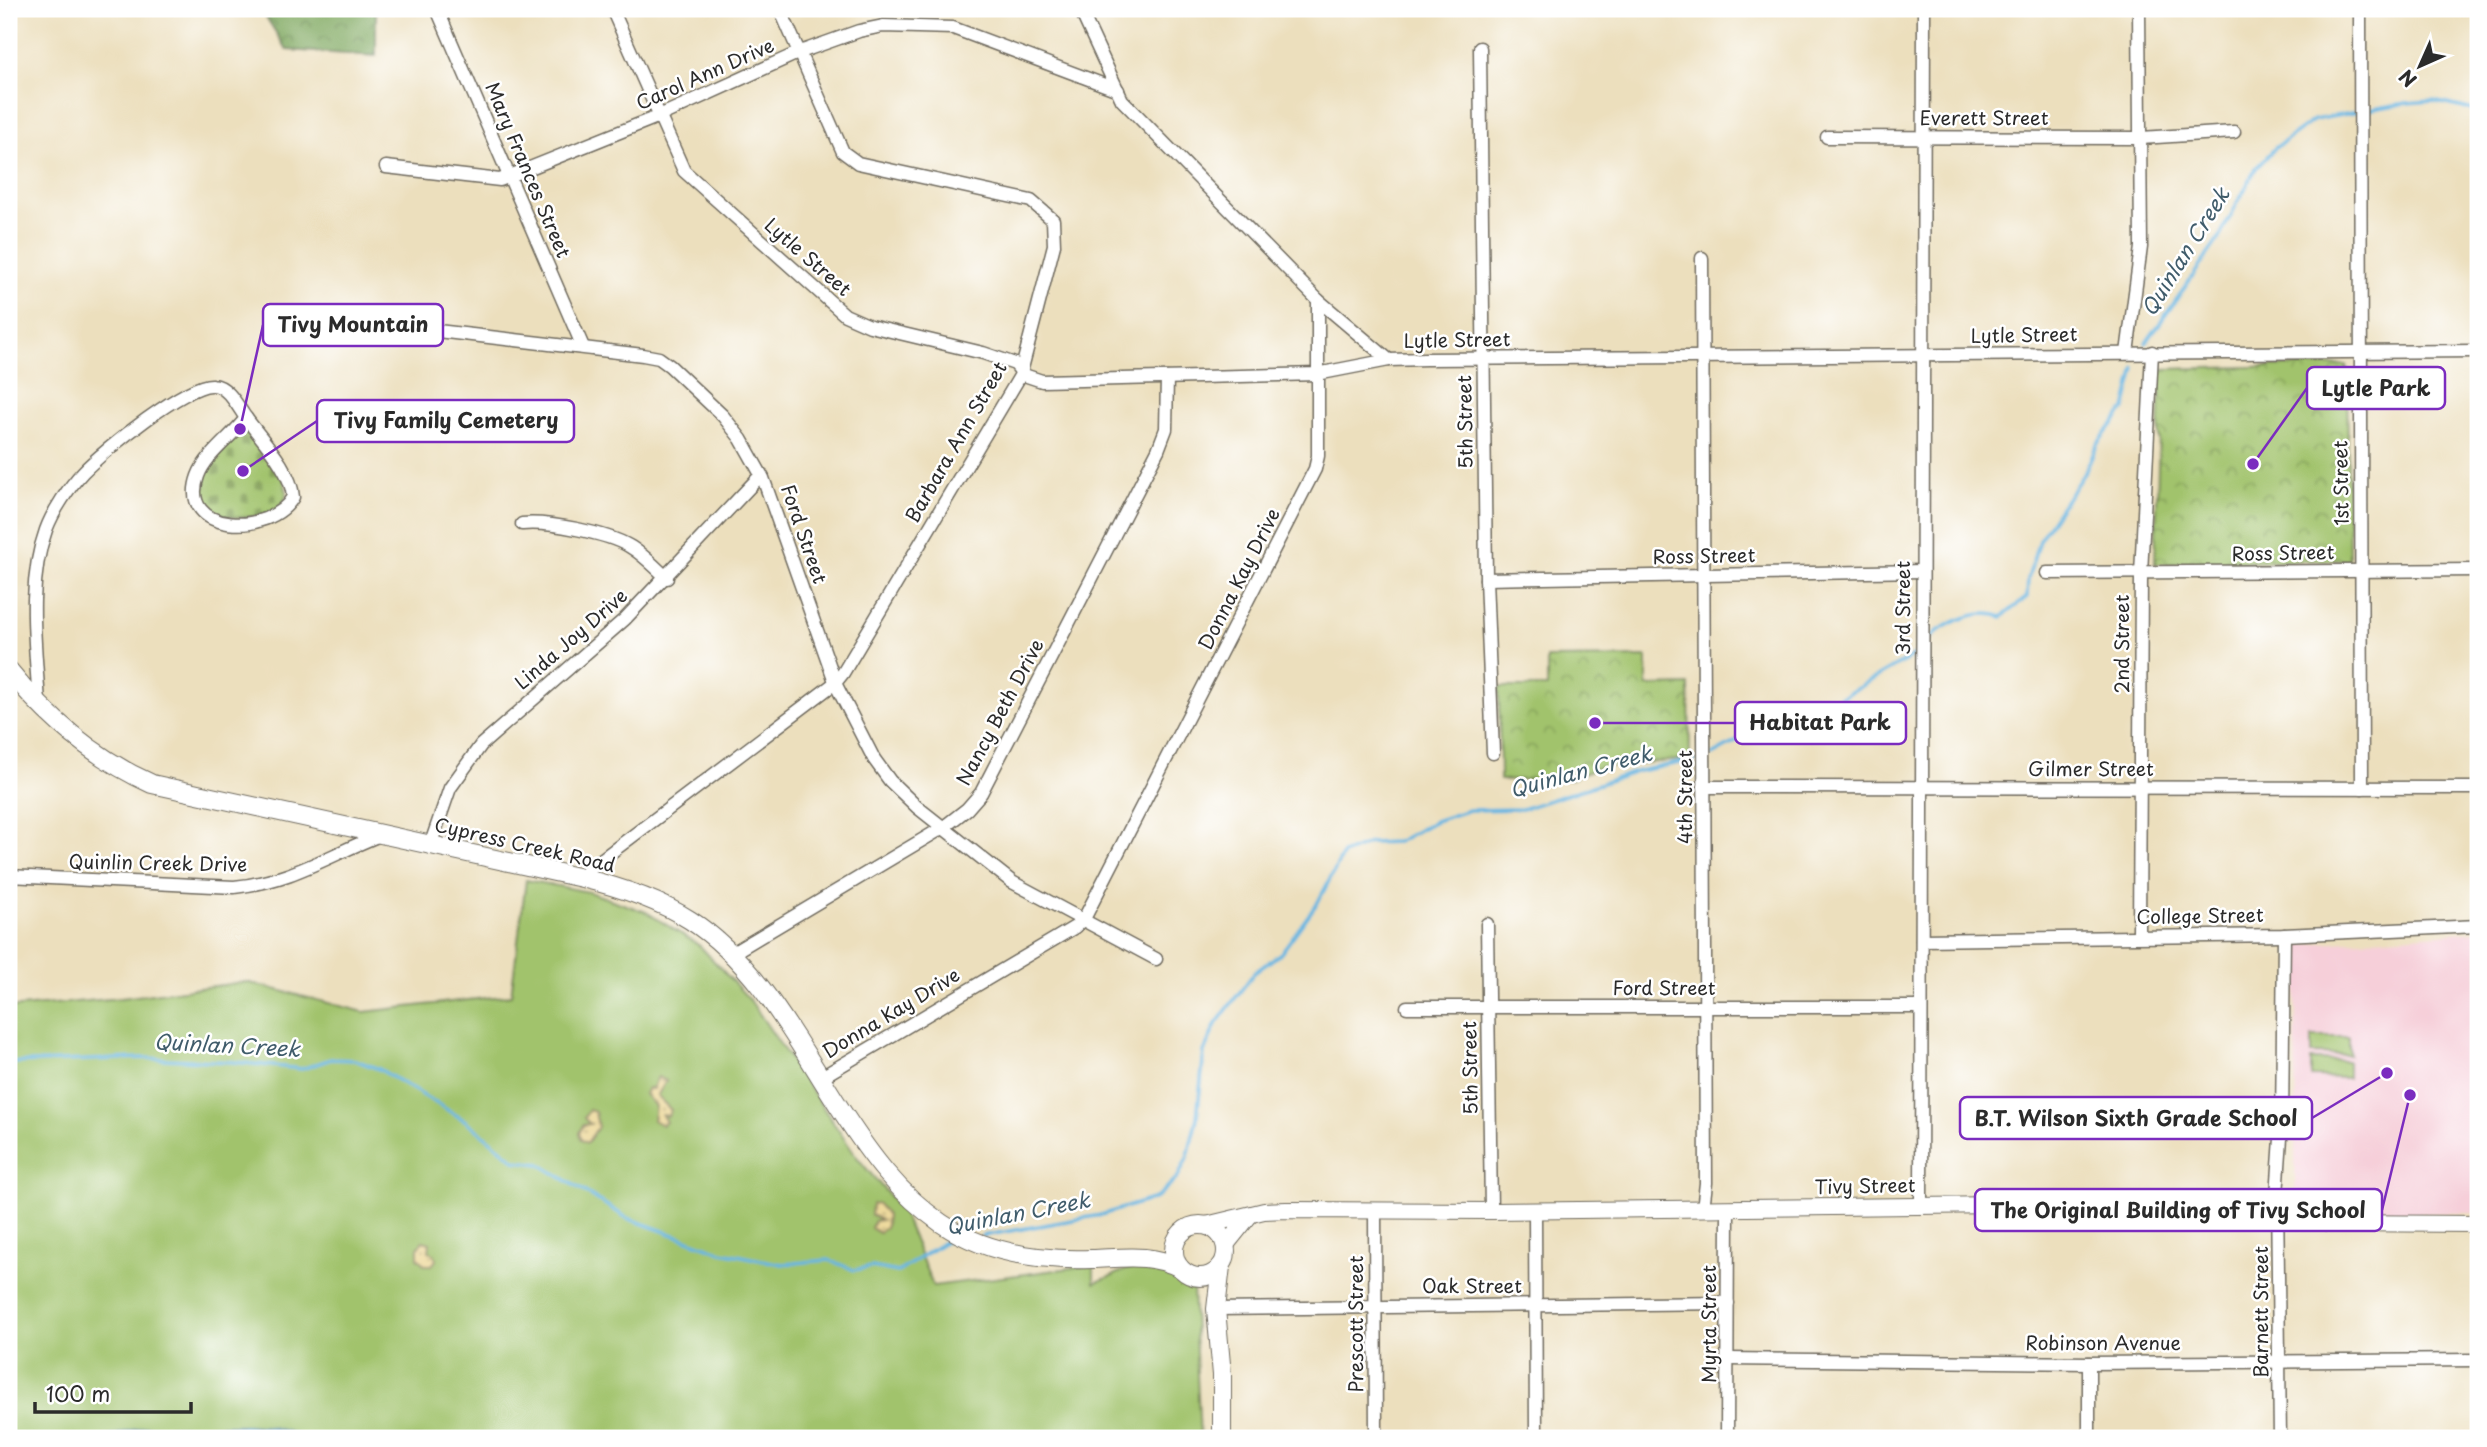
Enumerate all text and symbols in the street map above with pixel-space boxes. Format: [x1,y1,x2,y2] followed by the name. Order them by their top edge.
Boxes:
[631,30,778,116] street label: Carol Ann Drive
[2386,32,2456,102] north arrow
[2392,64,2422,94] text: N
[479,77,579,262] street label: Mary Frances Street
[1920,103,2049,131] street label: Everett Street
[2132,179,2237,321] water label: Quinlan Creek
[759,211,858,302] street label: Lytle Street
[263,304,443,346] callout: Tivy Mountain
[277,307,429,339] text: Tivy Mountain
[1970,319,2078,349] street label: Lytle Street
[1403,324,1511,354] street label: Lytle Street
[898,355,1013,527] street label: Barbara Ann Street
[2307,367,2445,409] callout: Lytle Park
[2322,371,2431,403] text: Lytle Park
[1449,375,1479,469] street label: 5th Street
[317,400,574,442] callout: Tivy Family Cemetery
[334,403,558,435] text: Tivy Family Cemetery
[2325,440,2355,526] street label: 1st Street
[775,480,835,587] street label: Ford Street
[1190,503,1286,654] street label: Donna Kay Drive
[2231,537,2335,567] street label: Ross Street
[1652,540,1756,570] street label: Ross Street
[1888,561,1916,655] street label: 3rd Street
[508,581,633,695] street label: Linda Joy Drive
[2107,594,2135,693] street label: 2nd Street
[949,633,1050,790] street label: Nancy Beth Drive
[1735,702,1906,744] callout: Habitat Park
[1749,705,1891,737] text: Habitat Park
[1506,735,1656,804] water label: Quinlan Creek
[1670,750,1698,844] street label: 4th Street
[2028,754,2154,782] street label: Gilmer Street
[432,810,618,878] street label: Cypress Creek Road
[69,846,248,878] street label: Quinlin Creek Drive
[2136,900,2264,930] street label: College Street
[816,960,965,1064] street label: Donna Kay Drive
[1612,973,1716,1001] street label: Ford Street
[1454,1021,1484,1115] street label: 5th Street
[153,1024,302,1064] water label: Quinlan Creek
[1960,1097,2312,1139] callout: B.T. Wilson Sixth Grade School
[1975,1101,2297,1133] text: B.T. Wilson Sixth Grade School
[1814,1170,1916,1200] street label: Tivy Street
[943,1182,1094,1242] water label: Quinlan Creek
[1975,1189,2382,1231] callout: The Original Building of Tivy School
[1990,1193,2366,1225] text: The Original Building of Tivy School
[2246,1246,2274,1378] street label: Barnett Street
[1341,1256,1369,1392] street label: Prescott Street
[1694,1265,1722,1383] street label: Myrta Street
[1422,1271,1522,1299] street label: Oak Street
[2025,1328,2181,1356] street label: Robinson Avenue
[35,1370,191,1414] scale bar
[46,1377,110,1409] text: 100 m

